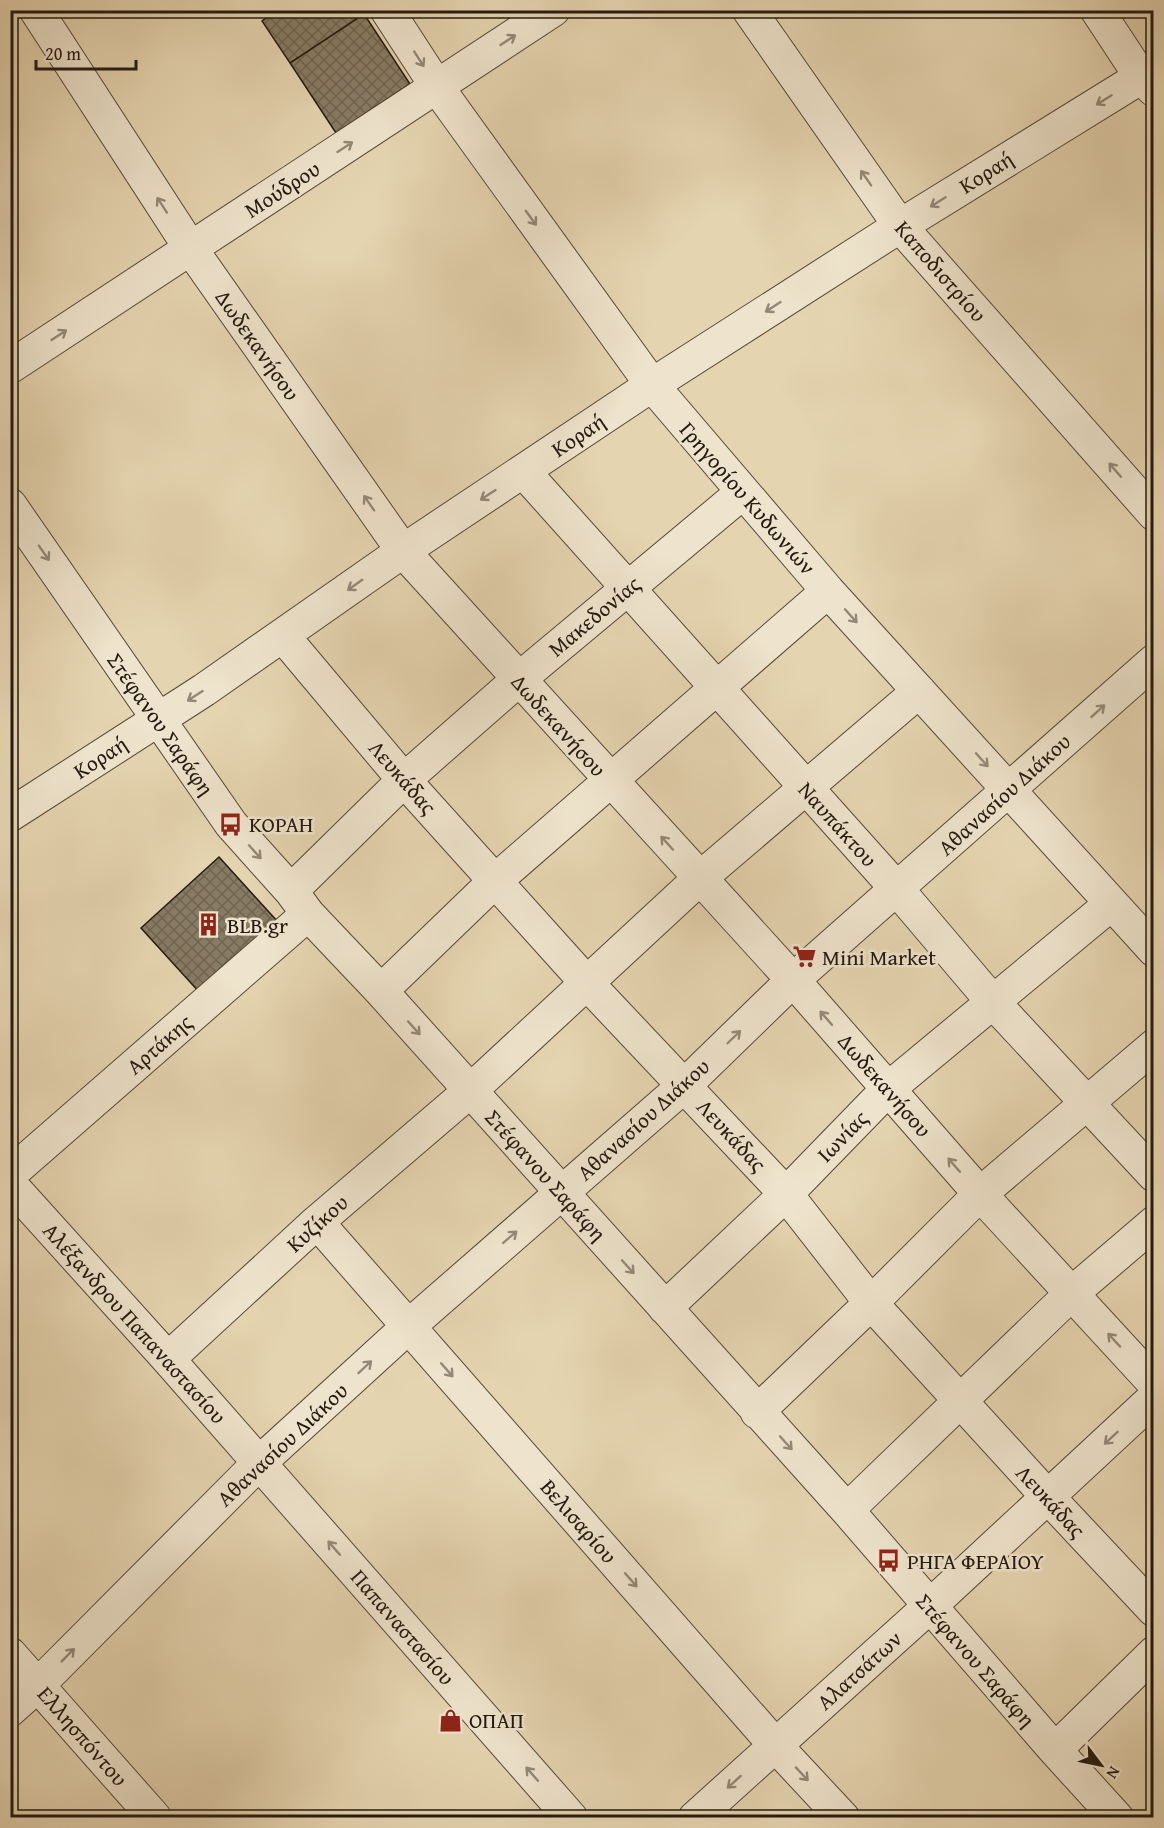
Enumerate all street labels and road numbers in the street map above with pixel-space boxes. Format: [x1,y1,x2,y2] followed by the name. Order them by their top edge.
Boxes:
[953,143,1019,201] street label: Κοραή
[238,153,326,225] street label: Μούδρου
[888,213,994,329] street label: Καποδιστρίου
[208,283,308,407] street label: Δωδεκανήσου
[545,405,611,465] street label: Κοραή
[672,414,824,582] street label: Γρηγορίου Κυδωνιών
[541,567,648,664] street label: Μακεδονίας
[100,646,222,802] street label: Στέφανου Σαράφη
[504,666,614,784] street label: Δωδεκανήσου
[930,725,1078,863] street label: Αθανασίου Διάκου
[67,728,133,786] street label: Κοραή
[362,733,445,822] street label: Λευκάδας
[791,774,885,874] street label: Ναυπάκτου
[119,1006,200,1082] street label: Αρτάκης
[831,1026,939,1144] street label: Δωδεκανήσου
[569,1050,717,1188] street label: Αθανασίου Διάκου
[690,1091,775,1179] street label: Λευκάδας
[478,1102,614,1248] street label: Στέφανου Σαράφη
[809,1102,875,1169] street label: Ιωνίας
[279,1187,355,1259] street label: Κυζίκου
[36,1215,234,1431] street label: Αλέξανδρου Παπαναστασίου
[209,1375,355,1513] street label: Αθανασίου Διάκου
[1009,1457,1094,1545] street label: Λευκάδας
[533,1472,625,1570] street label: Βελισαρίου
[343,1562,463,1692] street label: Παπαναστασίου
[909,1586,1043,1734] street label: Στέφανου Σαράφη
[809,1623,909,1717] street label: Αλατσάτων
[30,1679,136,1793] street label: Ελλησπόντου

